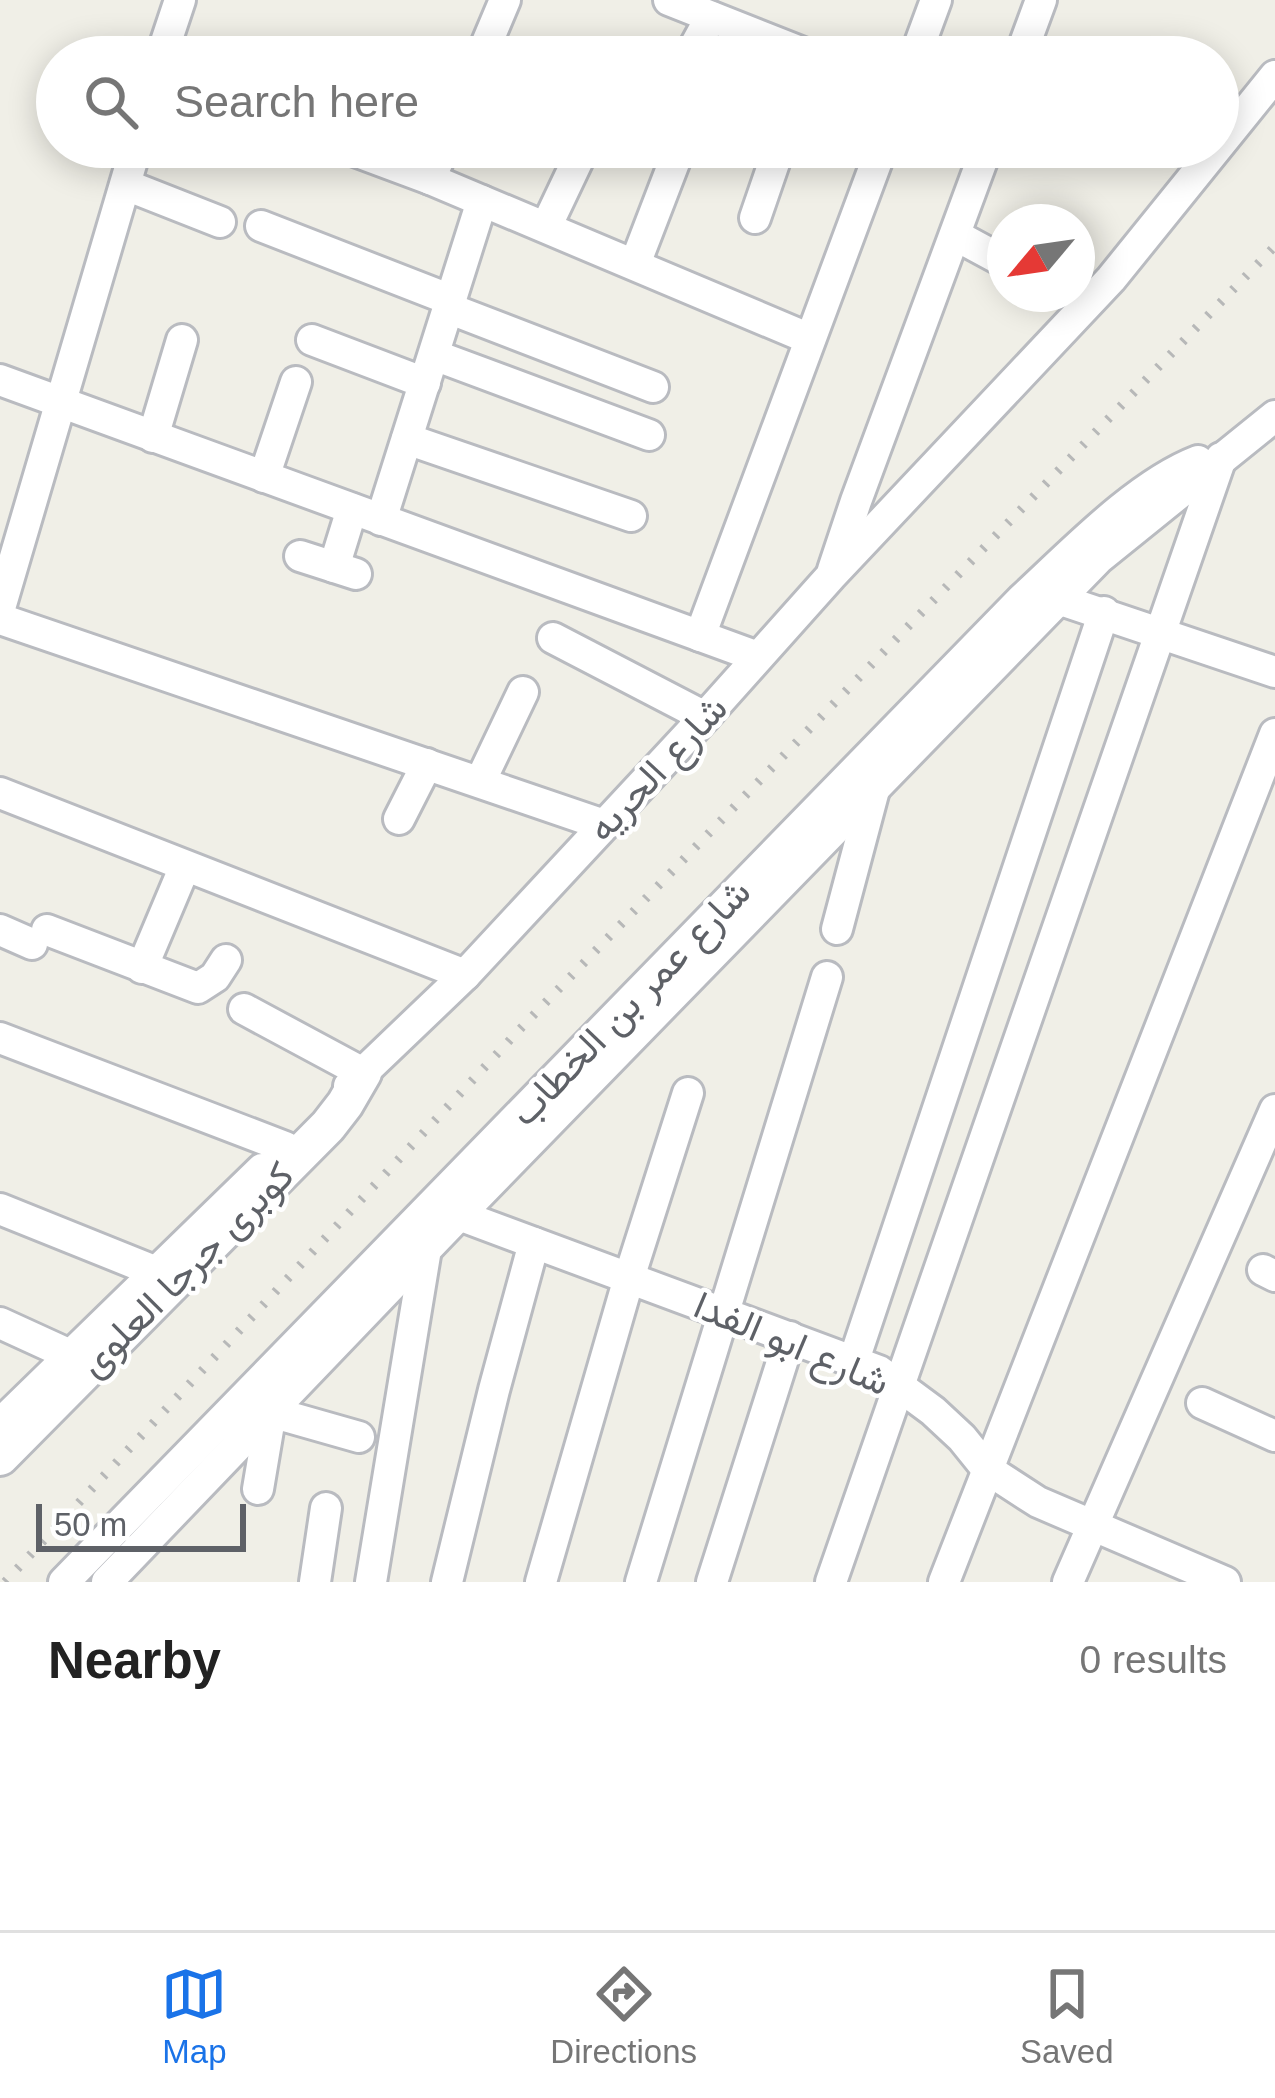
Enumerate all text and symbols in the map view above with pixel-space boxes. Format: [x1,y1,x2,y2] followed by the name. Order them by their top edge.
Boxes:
[36,36,1239,168] search box
[78,69,144,135] icon: search
[174,76,419,127] text: Search here
[987,204,1095,312] north arrow
[579,686,739,853] street label: شارع الحريه
[501,870,762,1138] street label: شارع عمر بن الخطاب
[70,1153,304,1387] street label: كوبرى جرجا العلوى
[686,1283,896,1408] street label: شارع ابو الفدا
[36,1498,246,1551] scale bar
[54,1506,127,1543] text: 50 m
[48,1632,221,1689] text: Nearby
[1080,1638,1227,1681] text: 0 results
[161,1961,227,2071] tab: Map
[550,1961,697,2071] tab: Directions
[1020,1961,1114,2071] tab: Saved

